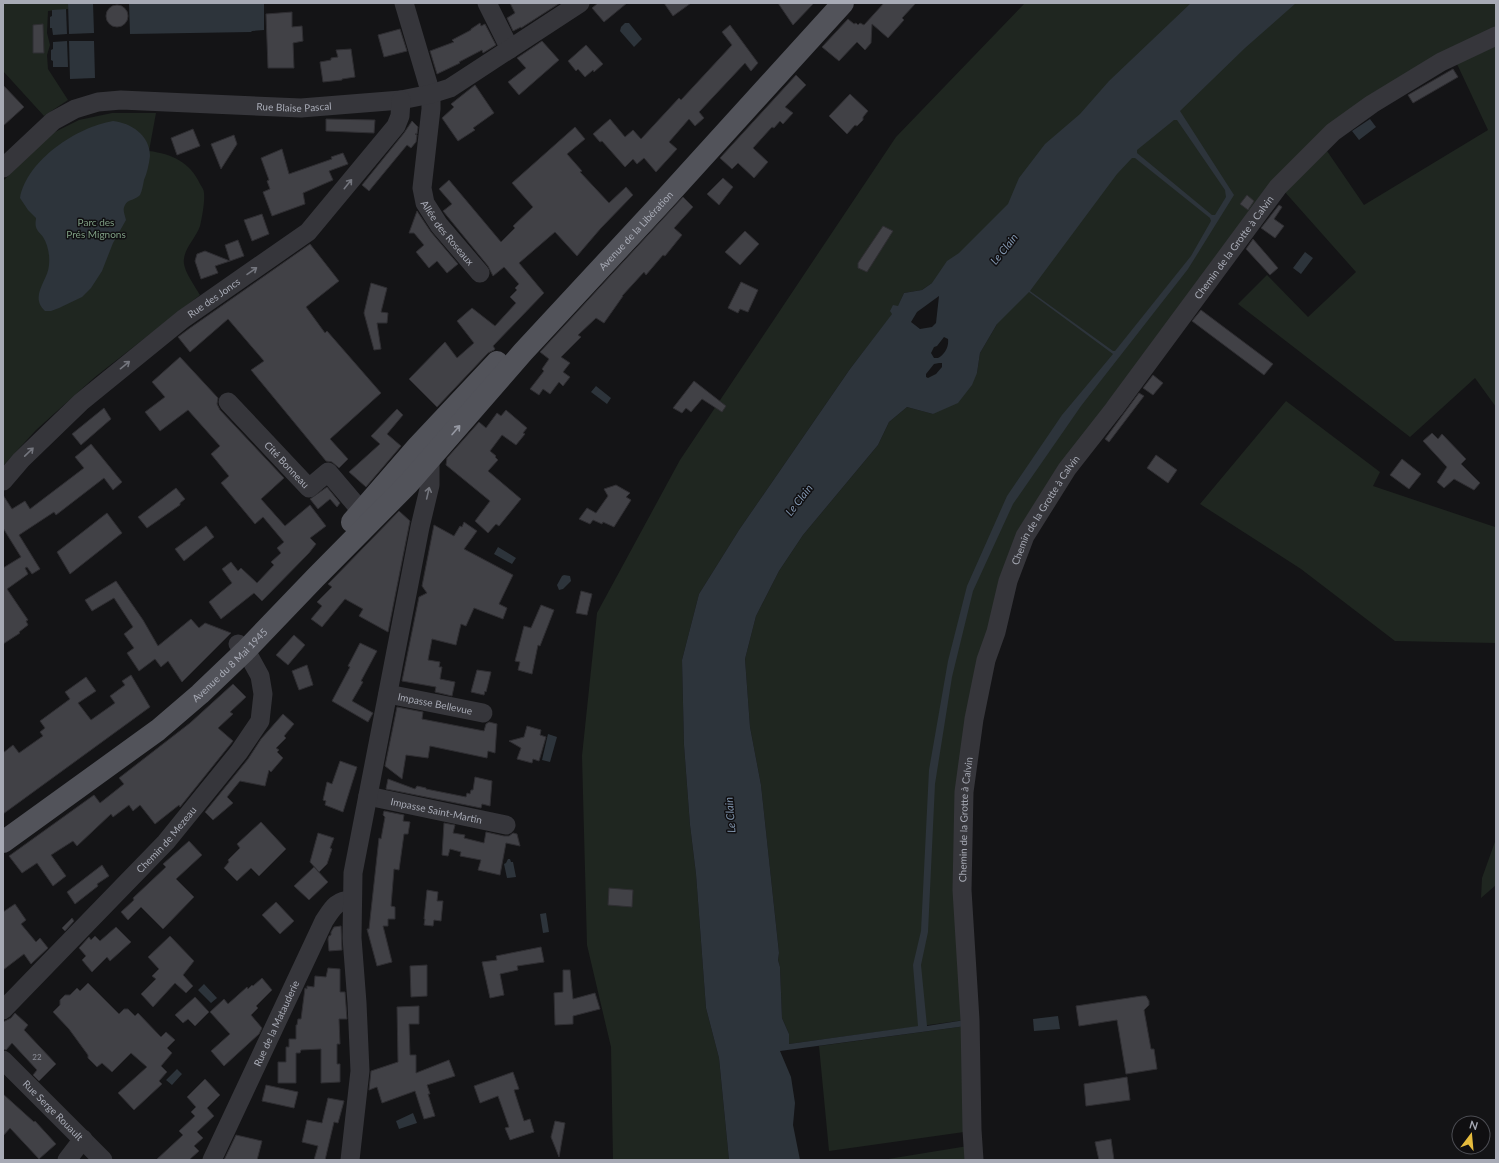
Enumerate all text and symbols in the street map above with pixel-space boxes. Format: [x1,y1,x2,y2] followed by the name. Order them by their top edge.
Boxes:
[256,100,332,114] street label: Rue Blaise Pascal
[343,179,352,190] one-way arrow
[596,188,675,272] street label: Avenue de la Libération
[1191,193,1276,301] street label: Chemin de la Grotte à Calvin
[419,198,477,268] street label: Allée des Roseaux
[66,216,126,240] park label: Parc des Prés Mignons
[987,230,1020,267] water label: Le Clain
[246,267,257,275] one-way arrow
[185,275,242,320] street label: Rue des Joncs
[120,361,131,370] one-way arrow
[451,425,460,435] one-way arrow
[262,439,312,490] street label: Cité Bonneau
[24,447,34,457] one-way arrow
[1009,453,1082,566] street label: Chemin de la Grotte à Calvin
[782,481,815,518] water label: Le Clain
[425,487,433,500] one-way arrow
[190,626,270,704] street label: Avenue du 8 Mai 1945
[397,690,473,717] street label: Impasse Bellevue
[956,756,975,882] street label: Chemin de la Grotte à Calvin
[390,795,483,826] street label: Impasse Saint-Martin
[721,796,738,834] water label: Le Clain
[134,804,198,875] street label: Chemin de Mezeau
[251,978,301,1068] street label: Rue de la Matauderie
[32,1052,42,1062] house number: 22
[21,1078,86,1143] street label: Rue Serge Rouault
[1451,1115,1491,1155] north arrow
[1468,1117,1480,1132] text: N

